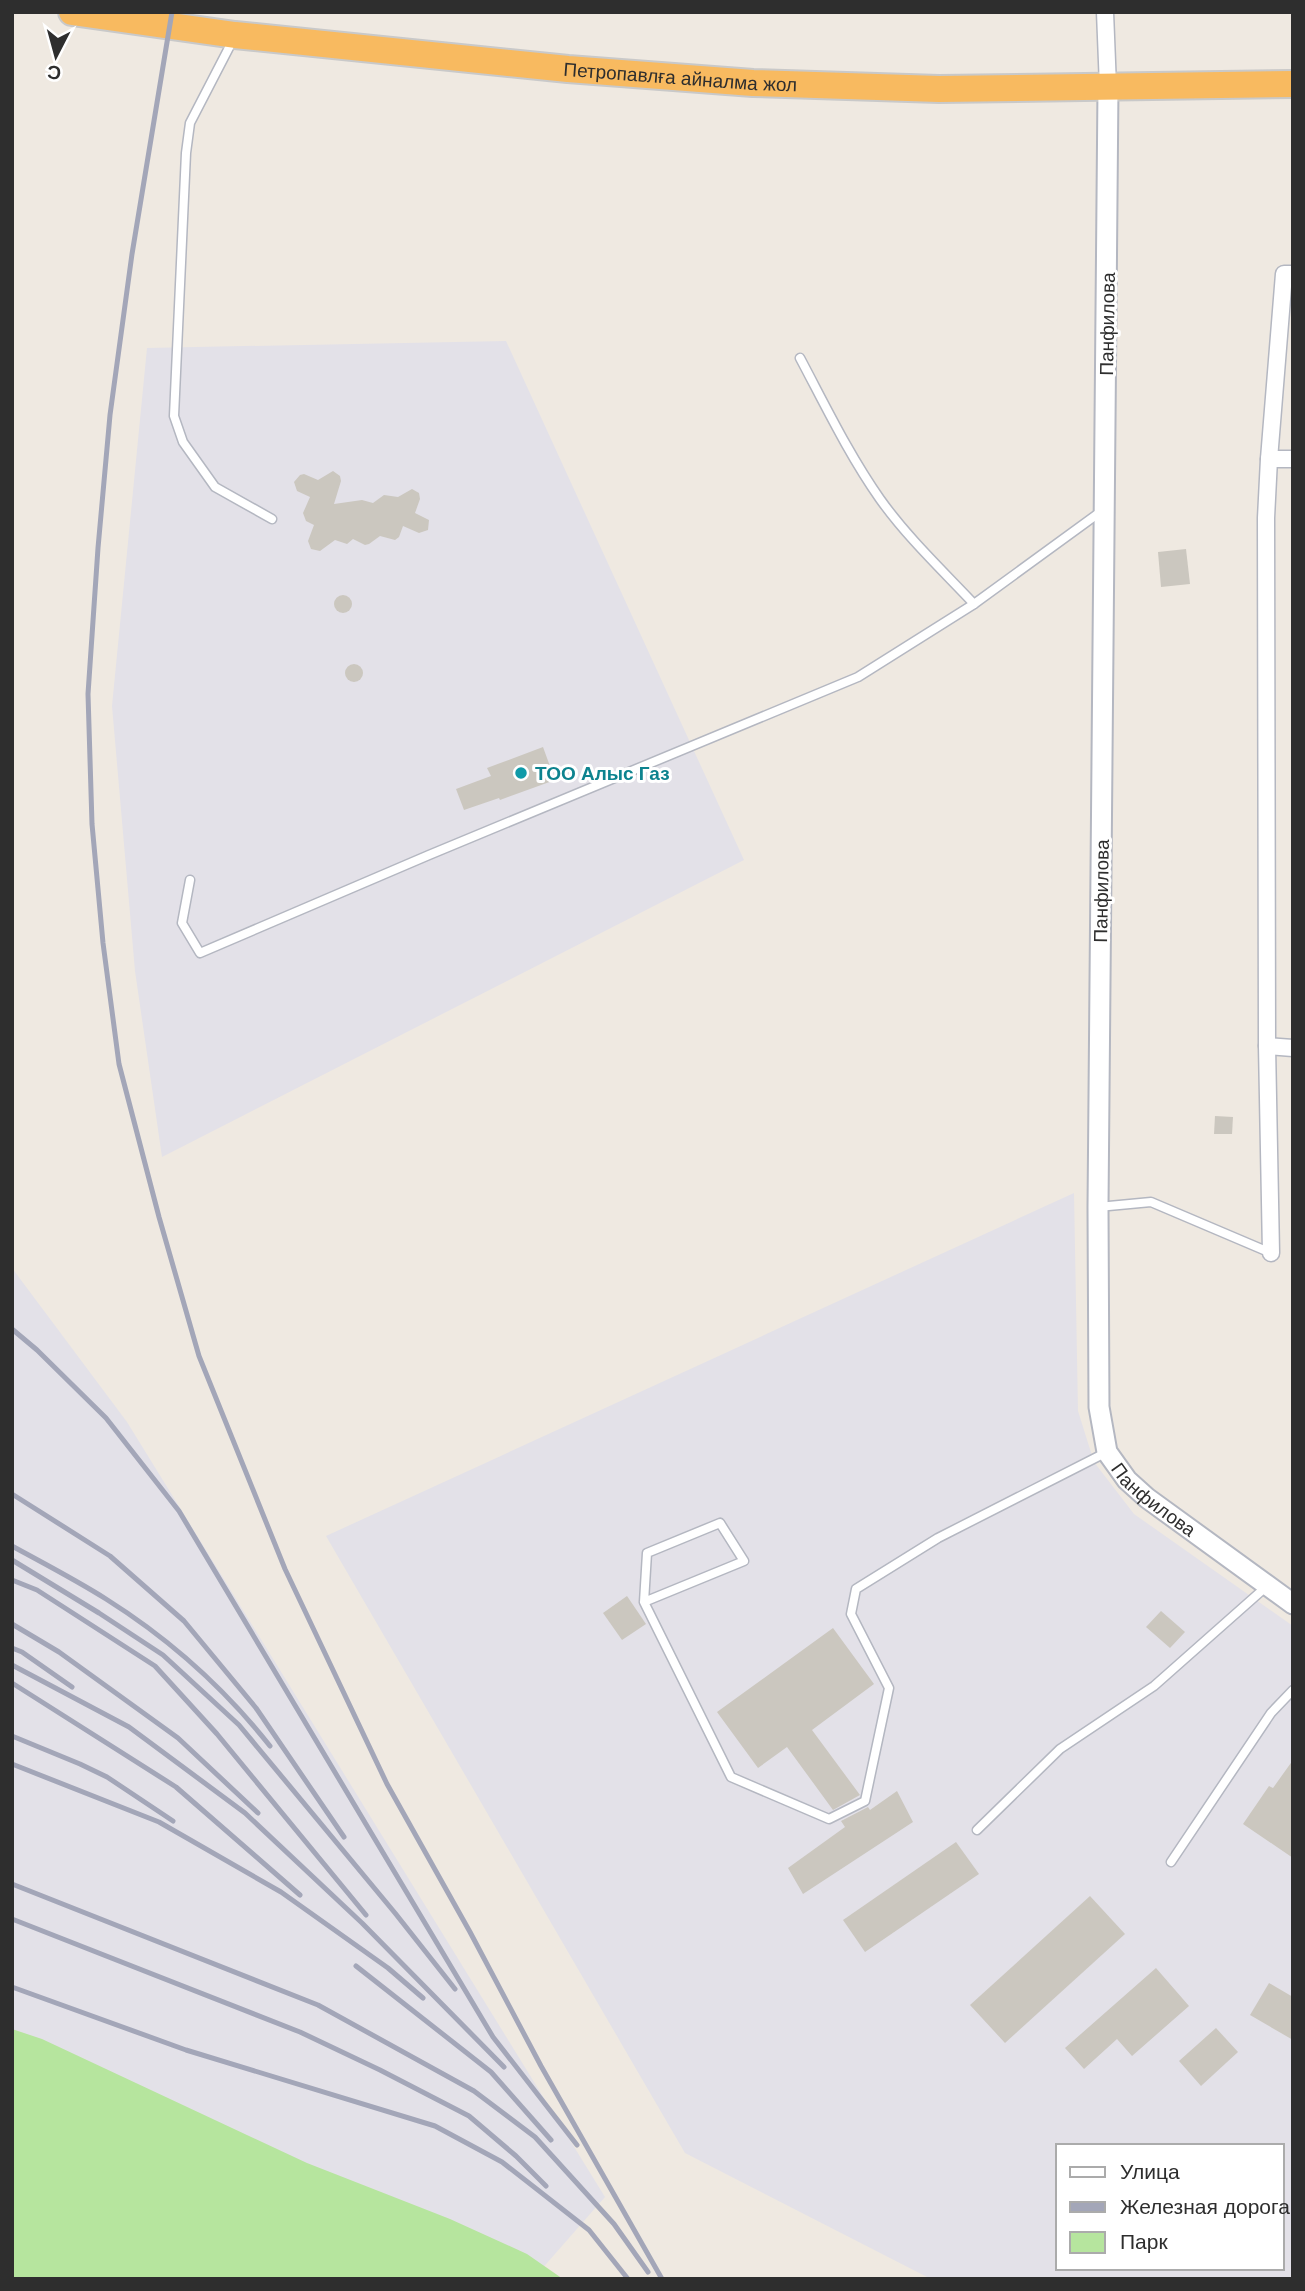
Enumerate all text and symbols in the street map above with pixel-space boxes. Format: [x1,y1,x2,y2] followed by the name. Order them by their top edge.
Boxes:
[21,21,91,91] north arrow
[563,59,798,95] street label: Петропавлға айналма жол
[46,61,62,84] text: С
[1096,272,1119,376] street label: Панфилова
[535,763,670,784] place label: ТОО Алыс Газ
[513,765,529,781] marker: ТОО Алыс Газ
[1090,839,1113,943] street label: Панфилова
[1107,1459,1200,1541] street label: Панфилова
[1056,2144,1284,2270] legend
[1120,2160,1180,2183] text: Улица
[1120,2195,1290,2218] text: Железная дорога
[1120,2230,1168,2253] text: Парк

